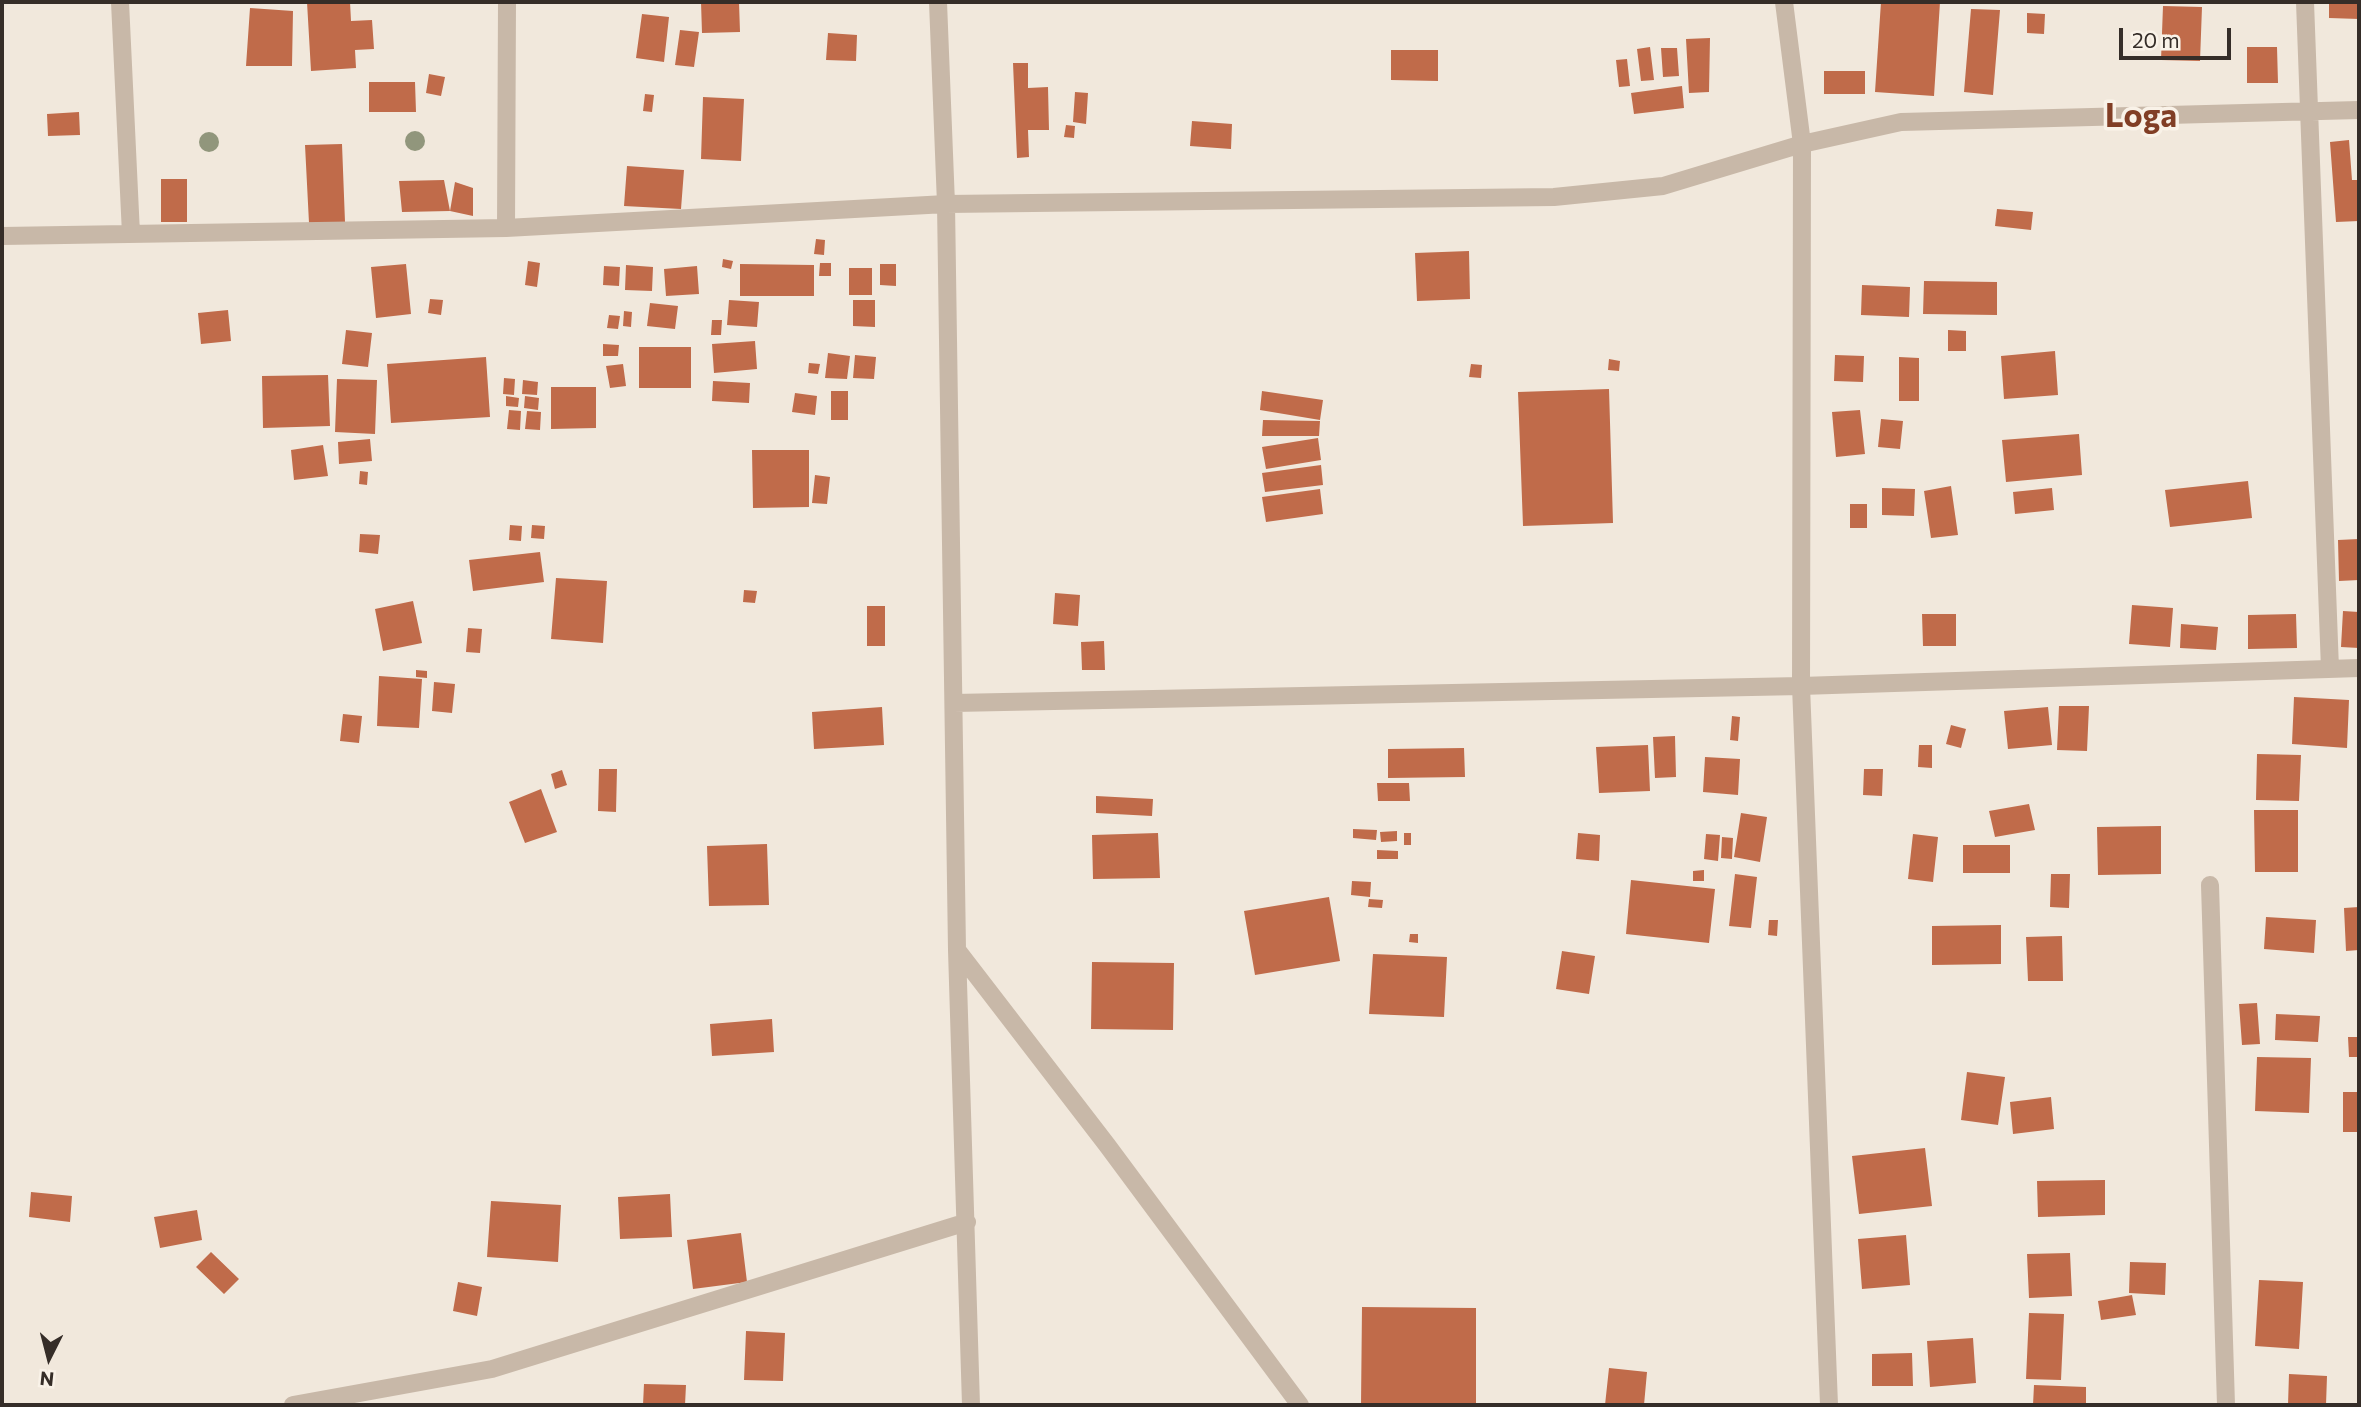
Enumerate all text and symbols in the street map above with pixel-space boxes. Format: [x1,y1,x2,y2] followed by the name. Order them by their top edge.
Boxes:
[2123,14,2235,58] scale bar
[2132,27,2180,52] text: 20 m
[2105,97,2177,135] district label: Loga
[14,1323,84,1393] north arrow
[38,1367,55,1392] text: N

